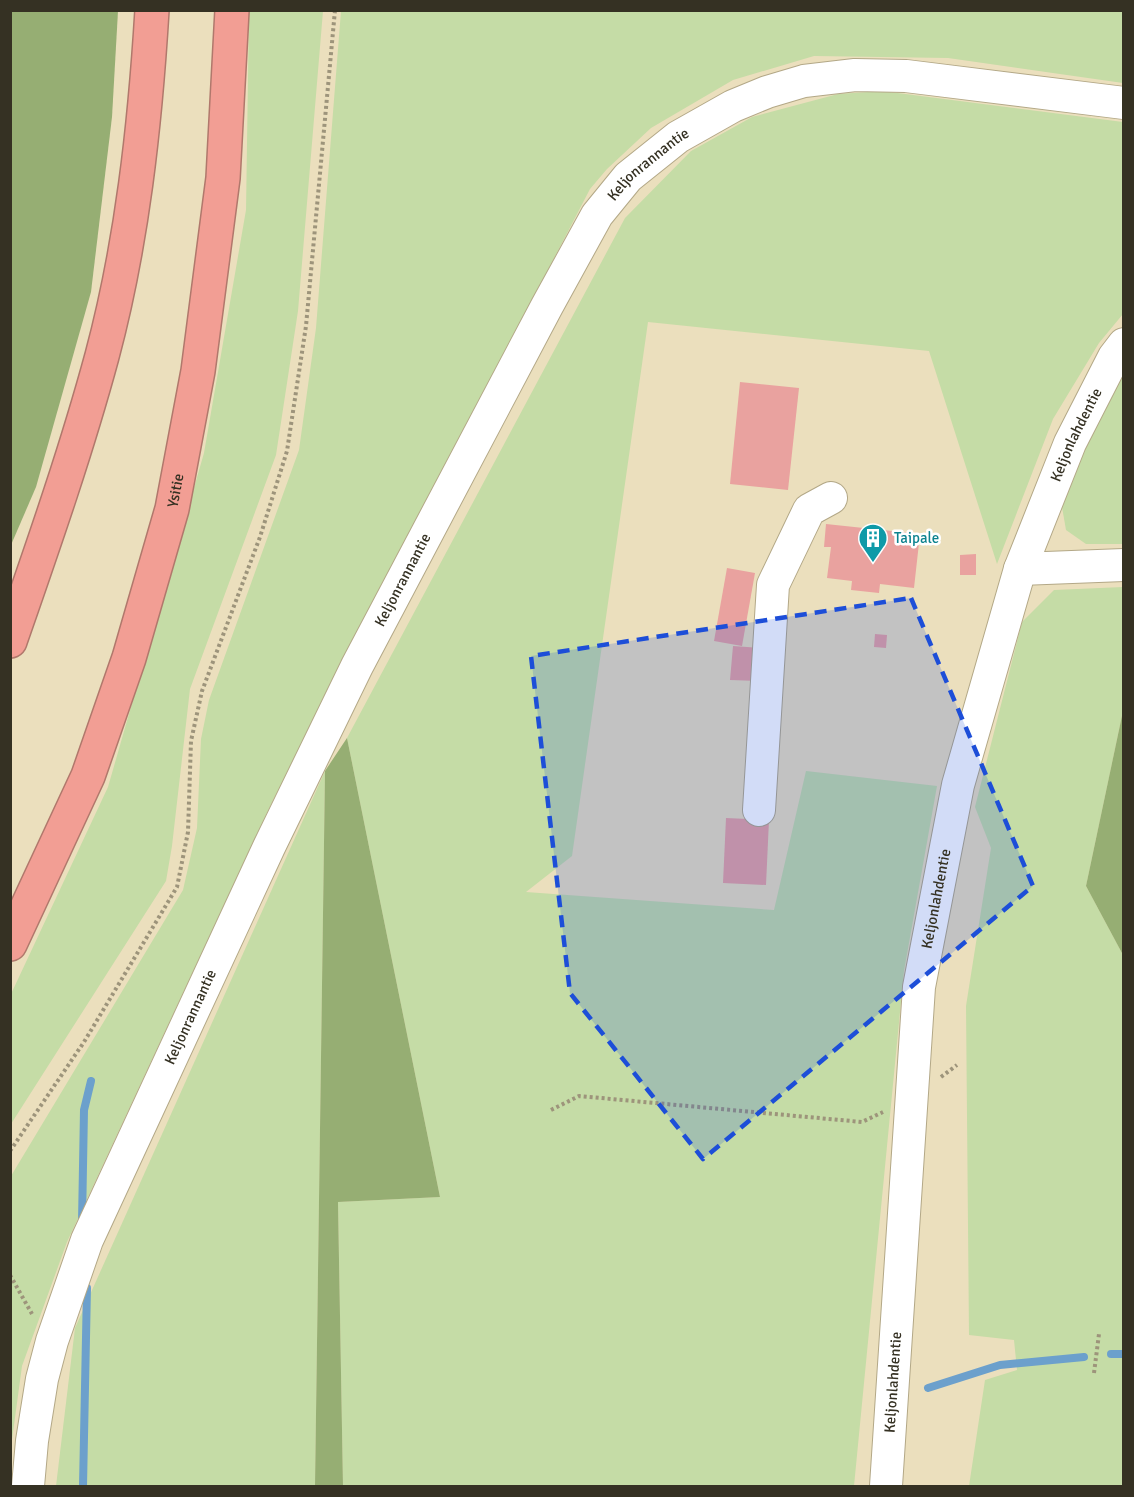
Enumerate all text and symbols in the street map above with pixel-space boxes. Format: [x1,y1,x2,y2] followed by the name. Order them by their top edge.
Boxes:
[603,124,692,204] street label: Keljonrannantie
[1047,385,1106,484] street label: Keljonlahdentie
[163,472,187,509] street label: Ysitie
[857,522,889,564] building icon: Taipale
[894,529,939,547] place label: Taipale
[371,530,434,629] street label: Keljonrannantie
[918,847,955,950] street label: Keljonlahdentie
[161,966,220,1067] street label: Keljonrannantie
[881,1331,905,1433] street label: Keljonlahdentie

